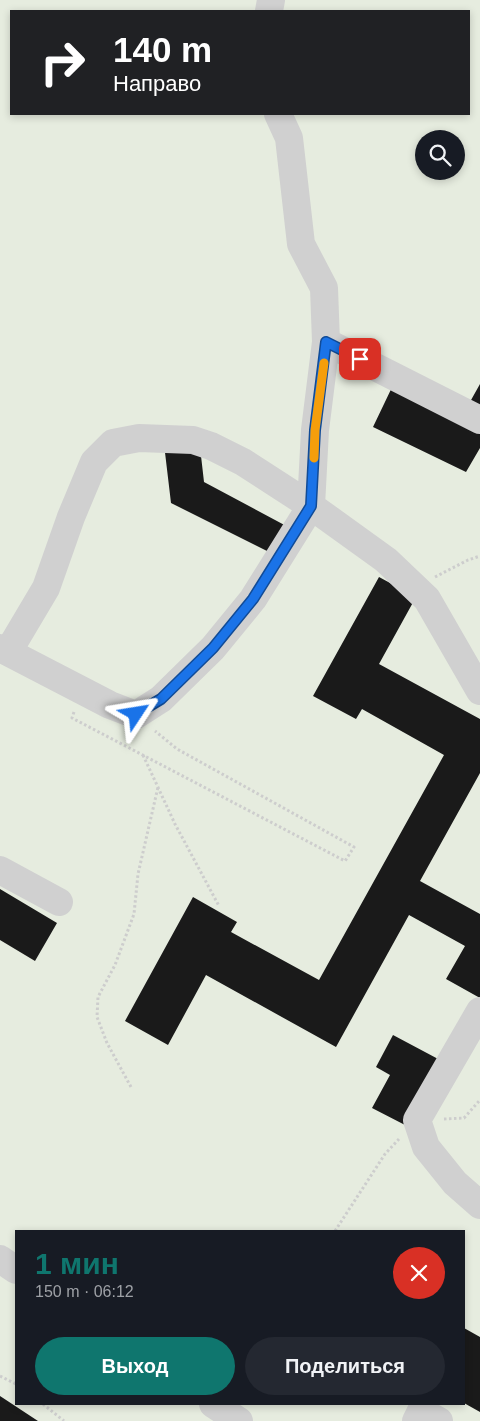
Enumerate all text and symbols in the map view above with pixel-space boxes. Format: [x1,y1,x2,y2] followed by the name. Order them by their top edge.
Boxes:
[30,30,95,95] icon: right
[113,30,212,69] text: 140 m
[113,71,201,96] text: Направо
[415,130,465,180] map controls
[415,130,465,180] button: search
[339,338,381,380] pin
[346,345,374,373] icon: arrive
[109,687,161,739] position arrow
[35,1247,119,1280] text: 1 мин
[393,1247,445,1299] button: close
[35,1283,134,1300] text: 150 m · 06:12
[35,1337,235,1395] button: Выход
[245,1337,445,1395] button: Поделиться

